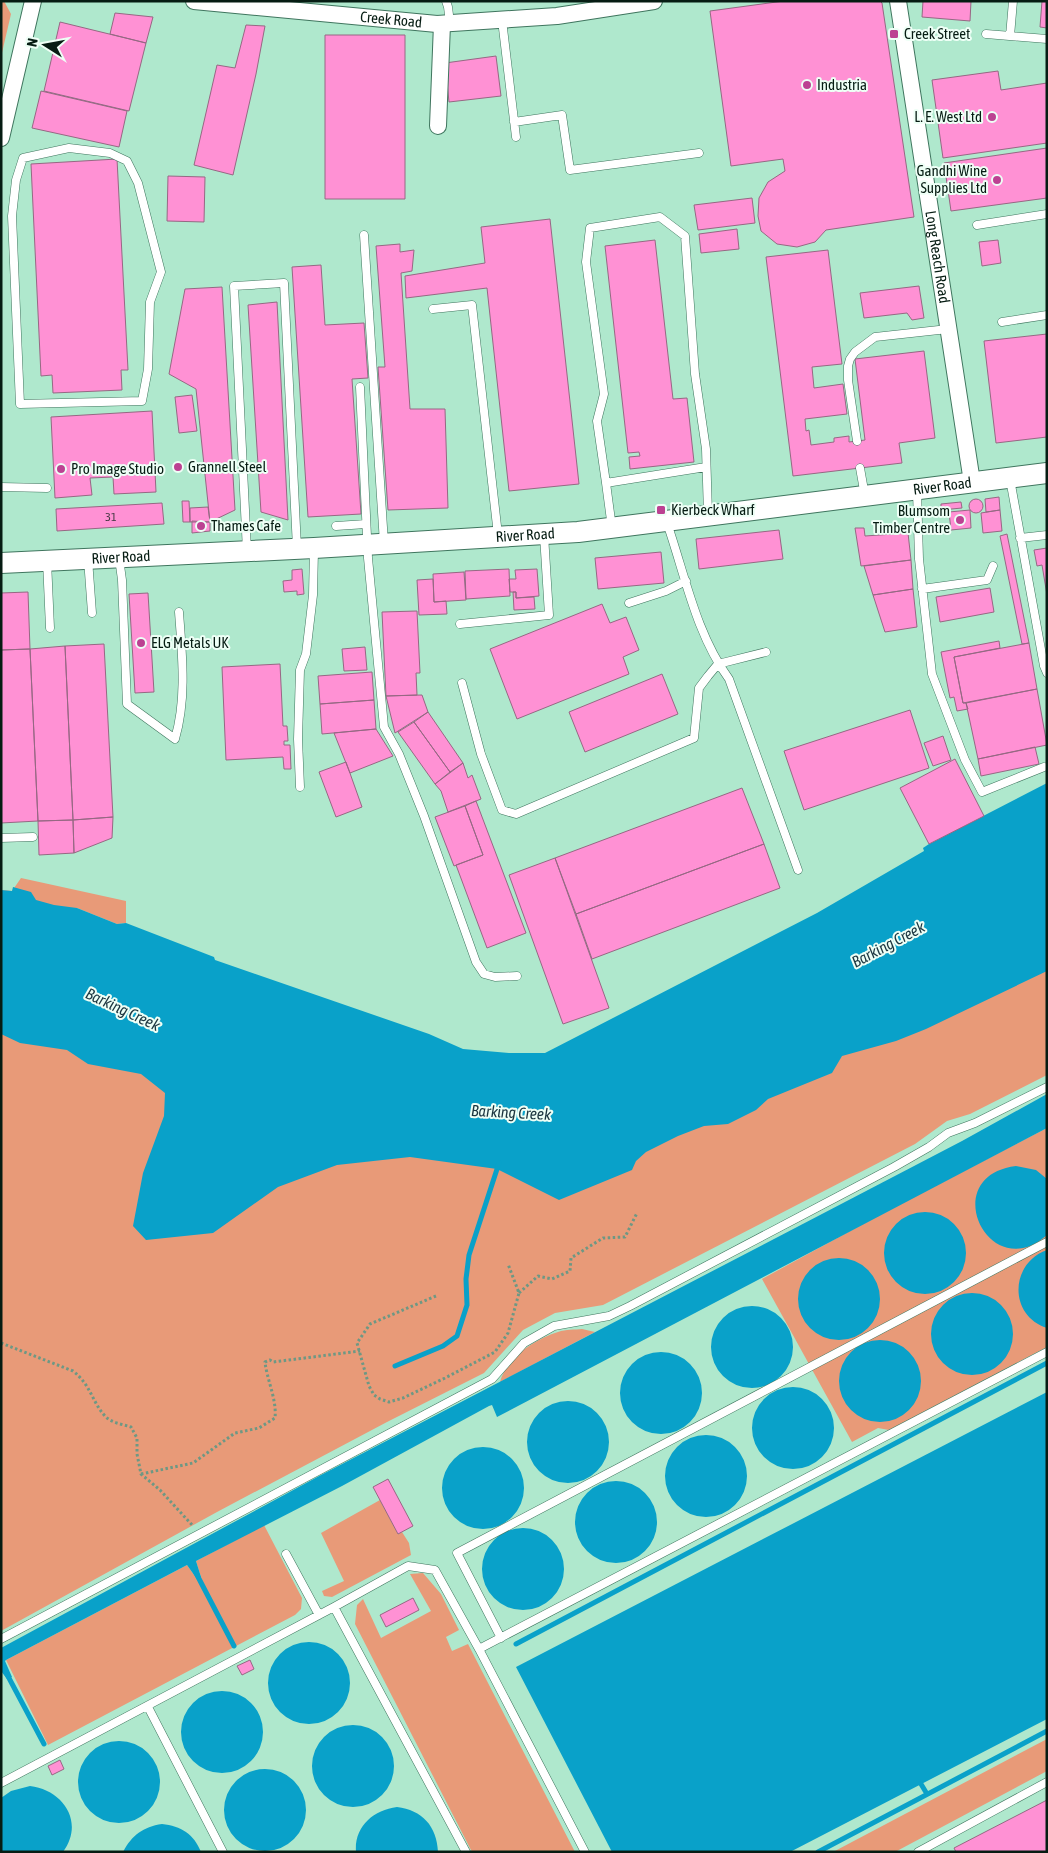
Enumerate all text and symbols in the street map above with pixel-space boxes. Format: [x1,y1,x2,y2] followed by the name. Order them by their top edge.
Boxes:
[359,8,423,31] street label: Creek Road
[20,20,70,70] north arrow
[904,25,970,42] place label: Creek Street
[888,28,900,40] marker: Creek Street
[24,37,41,48] text: N
[817,76,867,93] place label: Industria
[801,79,813,91] marker: Industria
[914,108,982,125] place label: L. E. West Ltd
[986,111,998,123] marker: L. E. West Ltd
[916,162,987,196] place label: Gandhi Wine Supplies Ltd
[991,174,1003,186] marker: Gandhi Wine Supplies Ltd
[922,209,953,304] street label: Long Reach Road
[188,458,266,475] place label: Grannell Steel
[71,460,164,477] place label: Pro Image Studio
[172,461,184,473] marker: Grannell Steel
[55,463,67,475] marker: Pro Image Studio
[912,474,973,498] street label: River Road
[671,501,755,518] place label: Kierbeck Wharf
[873,502,950,536] place label: Blumsom Timber Centre
[655,504,667,516] marker: Kierbeck Wharf
[105,510,117,524] house number: 31
[954,514,966,526] marker: Blumsom Timber Centre
[211,517,281,534] place label: Thames Cafe
[195,520,207,532] marker: Thames Cafe
[495,524,555,545] street label: River Road
[91,547,151,567] street label: River Road
[151,634,229,651] place label: ELG Metals UK
[135,637,147,649] marker: ELG Metals UK
[848,917,929,972] water label: Barking Creek
[82,984,164,1035] water label: Barking Creek
[470,1101,552,1124] water label: Barking Creek

